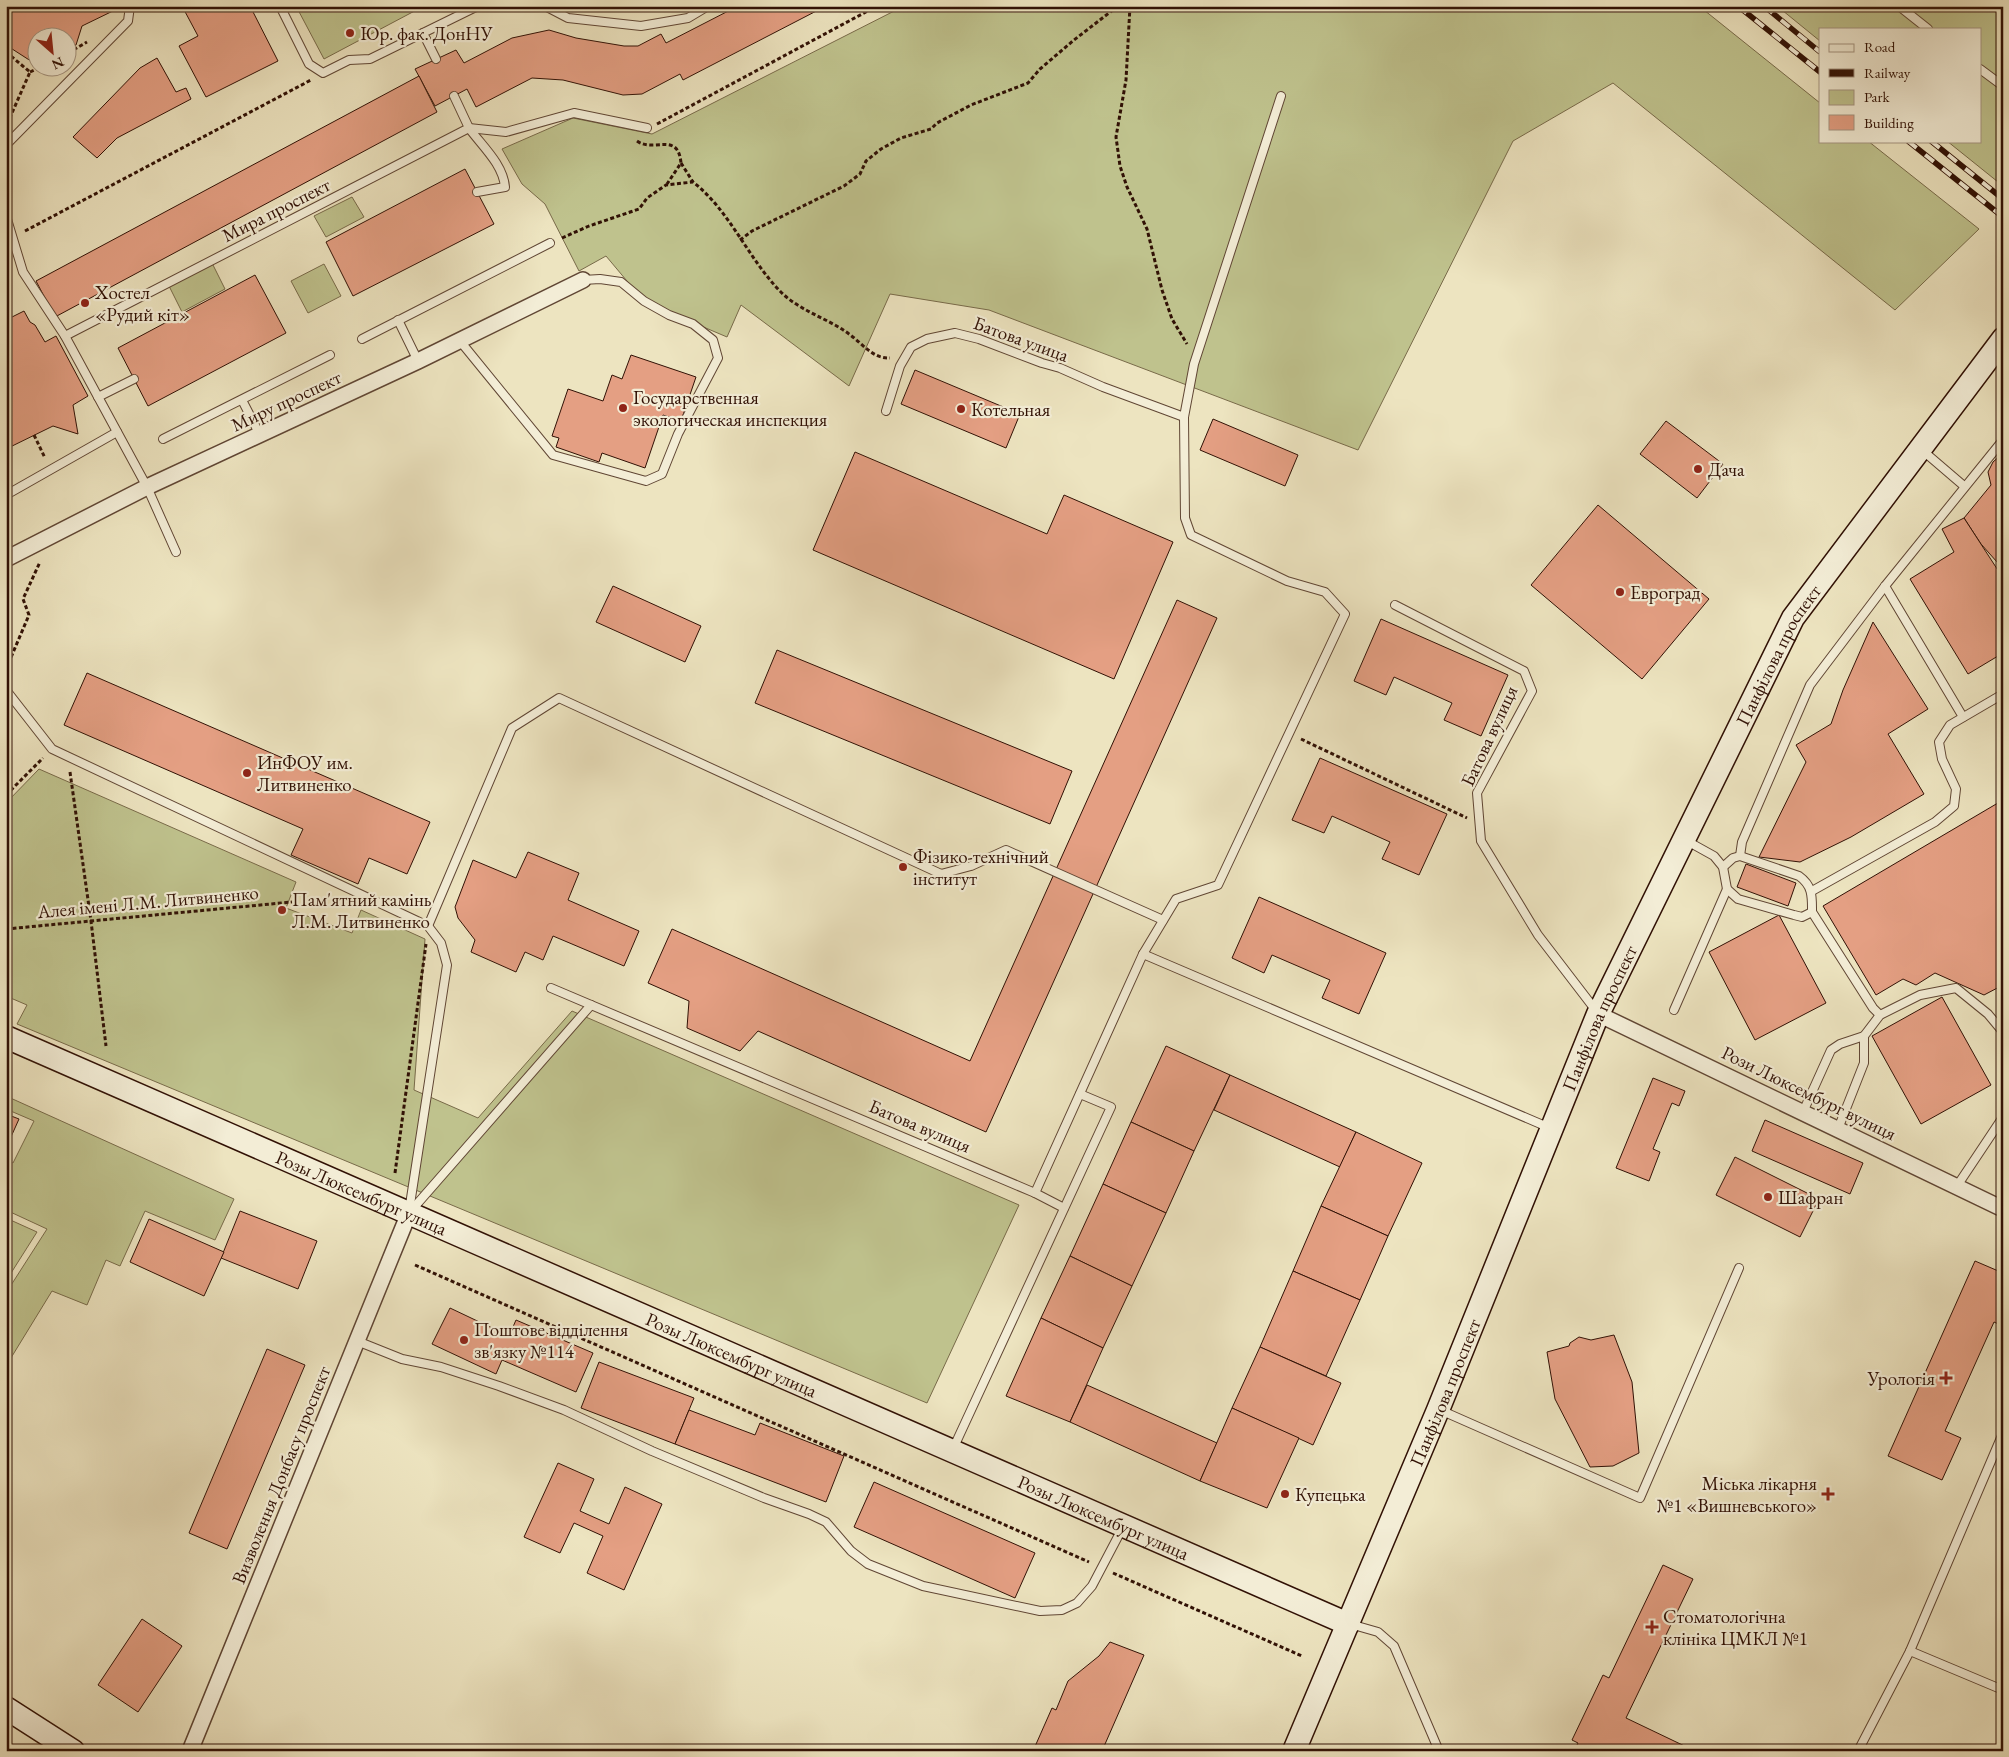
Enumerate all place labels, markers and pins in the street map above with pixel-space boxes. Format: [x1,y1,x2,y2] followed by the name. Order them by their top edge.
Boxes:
[360,21,494,46] place label: Юр. фак. ДонНУ
[344,27,356,39] marker: Юр. фак. ДонНУ
[94,280,190,327] place label: Хостел «Рудий кіт»
[79,297,91,309] marker: Хостел «Рудий кіт»
[633,385,828,432] place label: Государственная экологическая инспекция
[971,397,1051,422] place label: Котельная
[617,402,629,414] marker: Государственная экологическая инспекция
[955,403,967,415] marker: Котельная
[1708,457,1745,482] place label: Дача
[1692,463,1704,475] marker: Дача
[1630,580,1701,605] place label: Евроград
[1614,586,1626,598] marker: Евроград
[257,750,353,797] place label: ИнФОУ им. Литвиненко
[241,767,253,779] marker: ИнФОУ им. Литвиненко
[913,844,1049,891] place label: Фізико-технічний інститут
[897,861,909,873] marker: Фізико-технічний інститут
[292,887,432,934] place label: Пам'ятний камінь Л.М. Литвиненко
[276,904,288,916] marker: Пам'ятний камінь Л.М. Литвиненко
[1778,1185,1843,1210] place label: Шафран
[1762,1191,1774,1203] marker: Шафран
[474,1317,629,1364] place label: Поштове відділення зв'язку №114
[458,1334,470,1346] marker: Поштове відділення зв'язку №114
[1866,1366,1935,1391] place label: Урологія
[1939,1371,1953,1385] marker: Урологія
[1657,1471,1818,1518] place label: Міська лікарня №1 «Вишневського»
[1295,1482,1366,1507] place label: Купецька
[1821,1487,1835,1501] marker: Міська лікарня №1 «Вишневського»
[1279,1488,1291,1500] marker: Купецька
[1663,1604,1808,1651] place label: Стоматологічна клініка ЦМКЛ №1
[1645,1620,1659,1634] marker: Стоматологічна клініка ЦМКЛ №1

